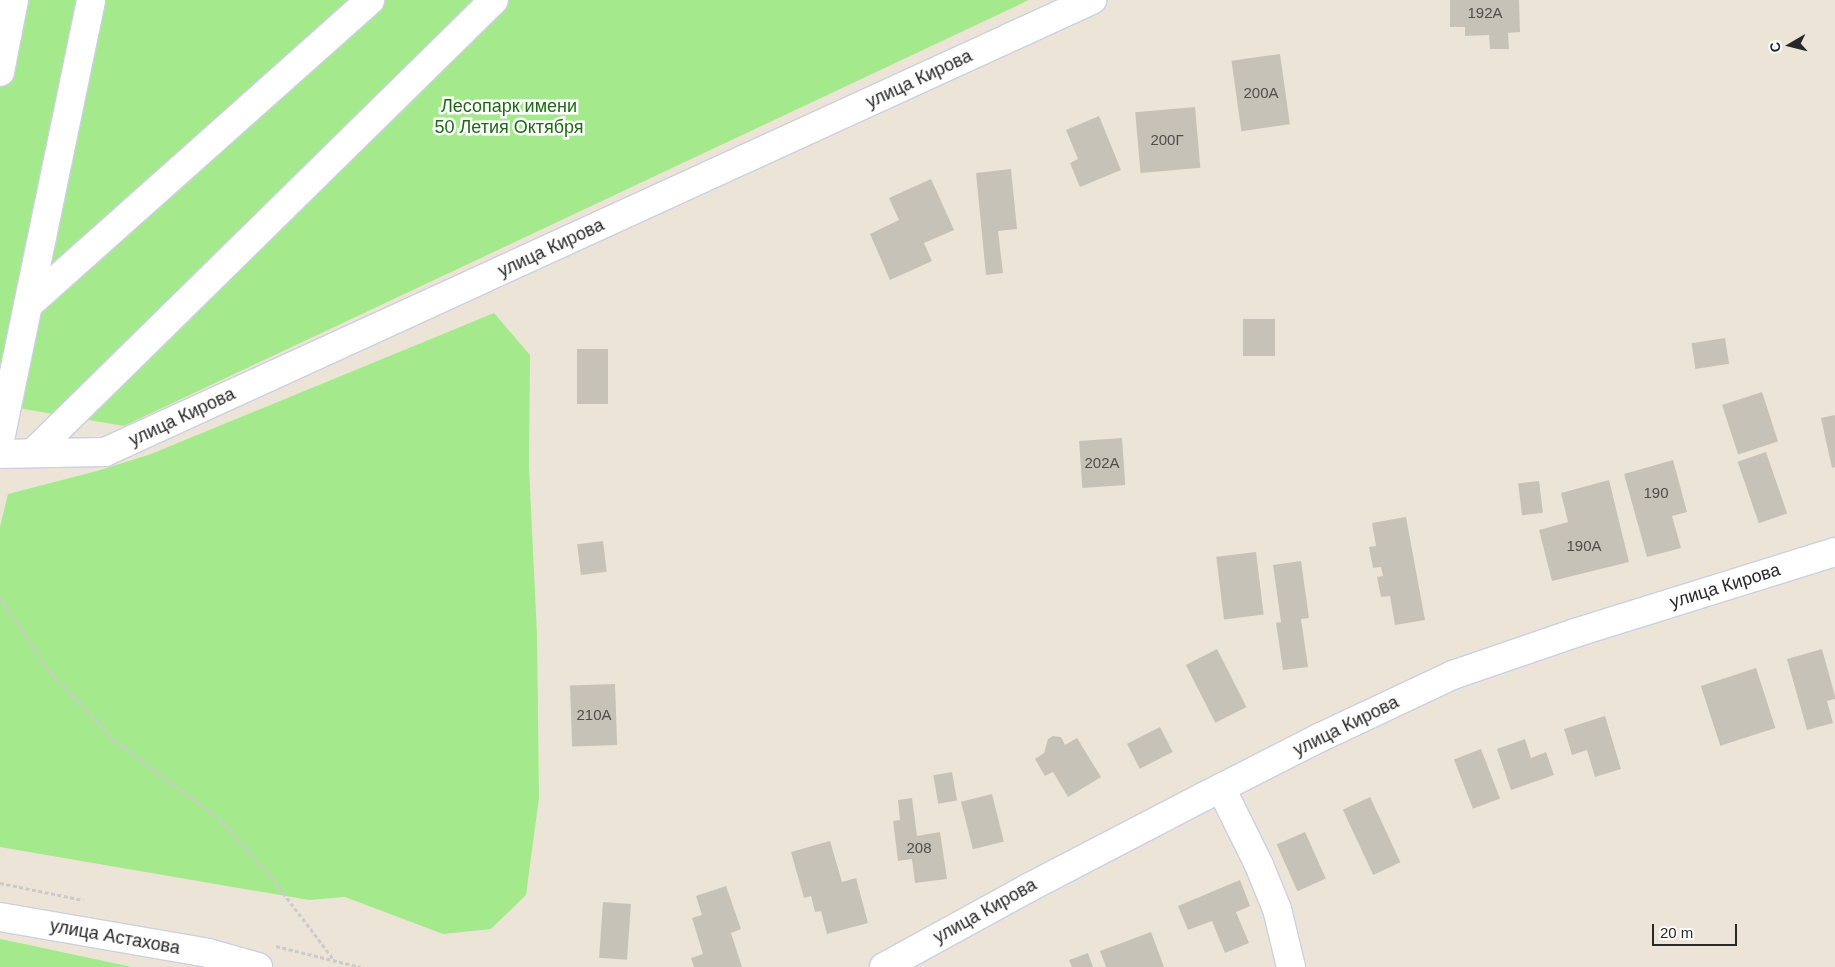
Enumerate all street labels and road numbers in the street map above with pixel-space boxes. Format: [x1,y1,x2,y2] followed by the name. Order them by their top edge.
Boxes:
[863,45,975,113] street label: улица Кирова
[495,214,607,282] street label: улица Кирова
[126,383,238,451] street label: улица Кирова
[1667,559,1783,613] street label: улица Кирова
[1290,691,1402,761] street label: улица Кирова
[930,874,1040,948] street label: улица Кирова
[48,915,182,959] street label: улица Астахова

